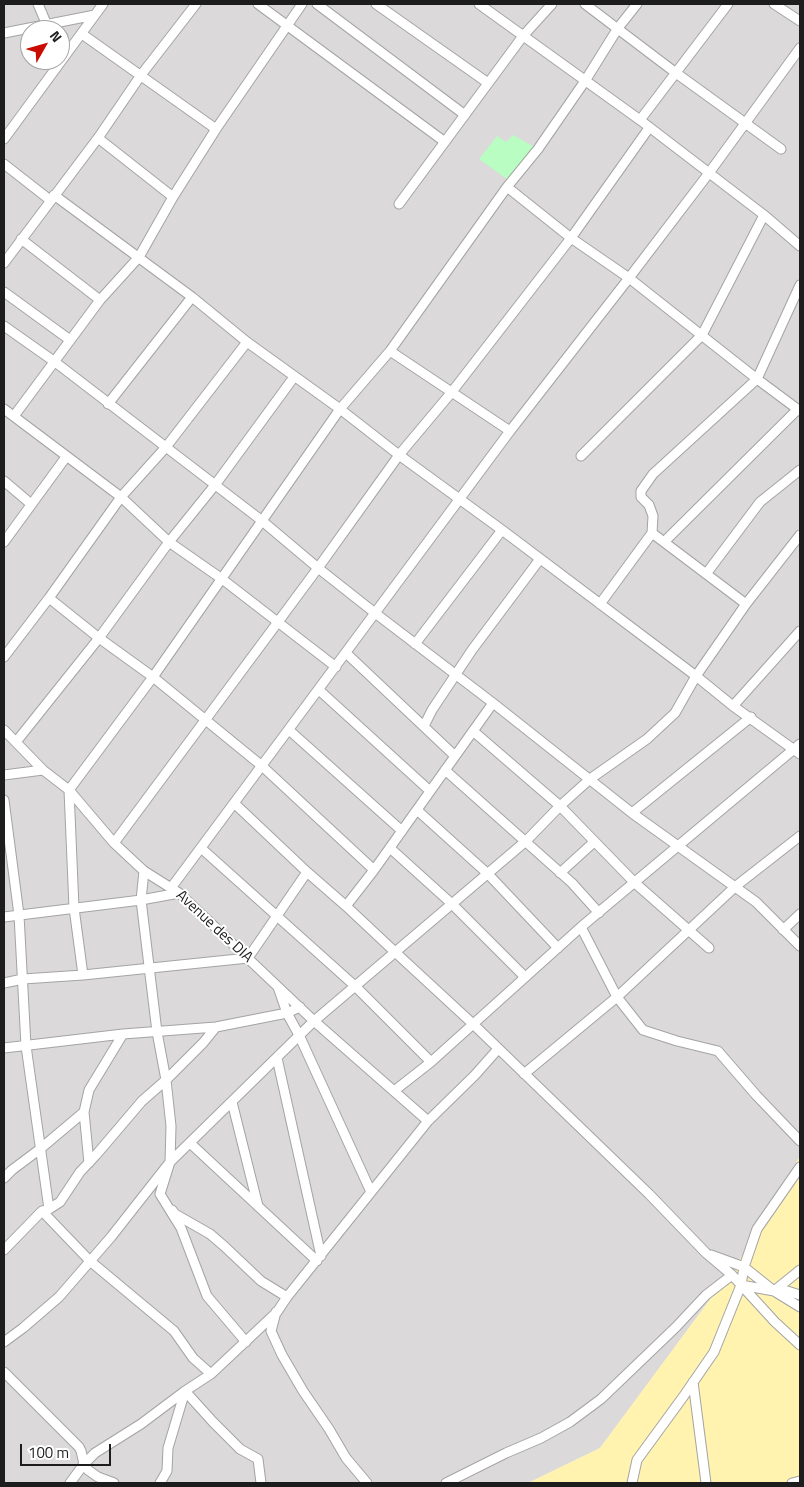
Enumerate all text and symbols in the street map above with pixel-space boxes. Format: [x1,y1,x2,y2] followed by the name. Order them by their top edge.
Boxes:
[20,20,70,70] north arrow
[45,26,68,46] text: N
[172,887,256,967] street label: Avenue des DIA
[22,1434,114,1466] scale bar
[28,1441,69,1464] text: 100 m

